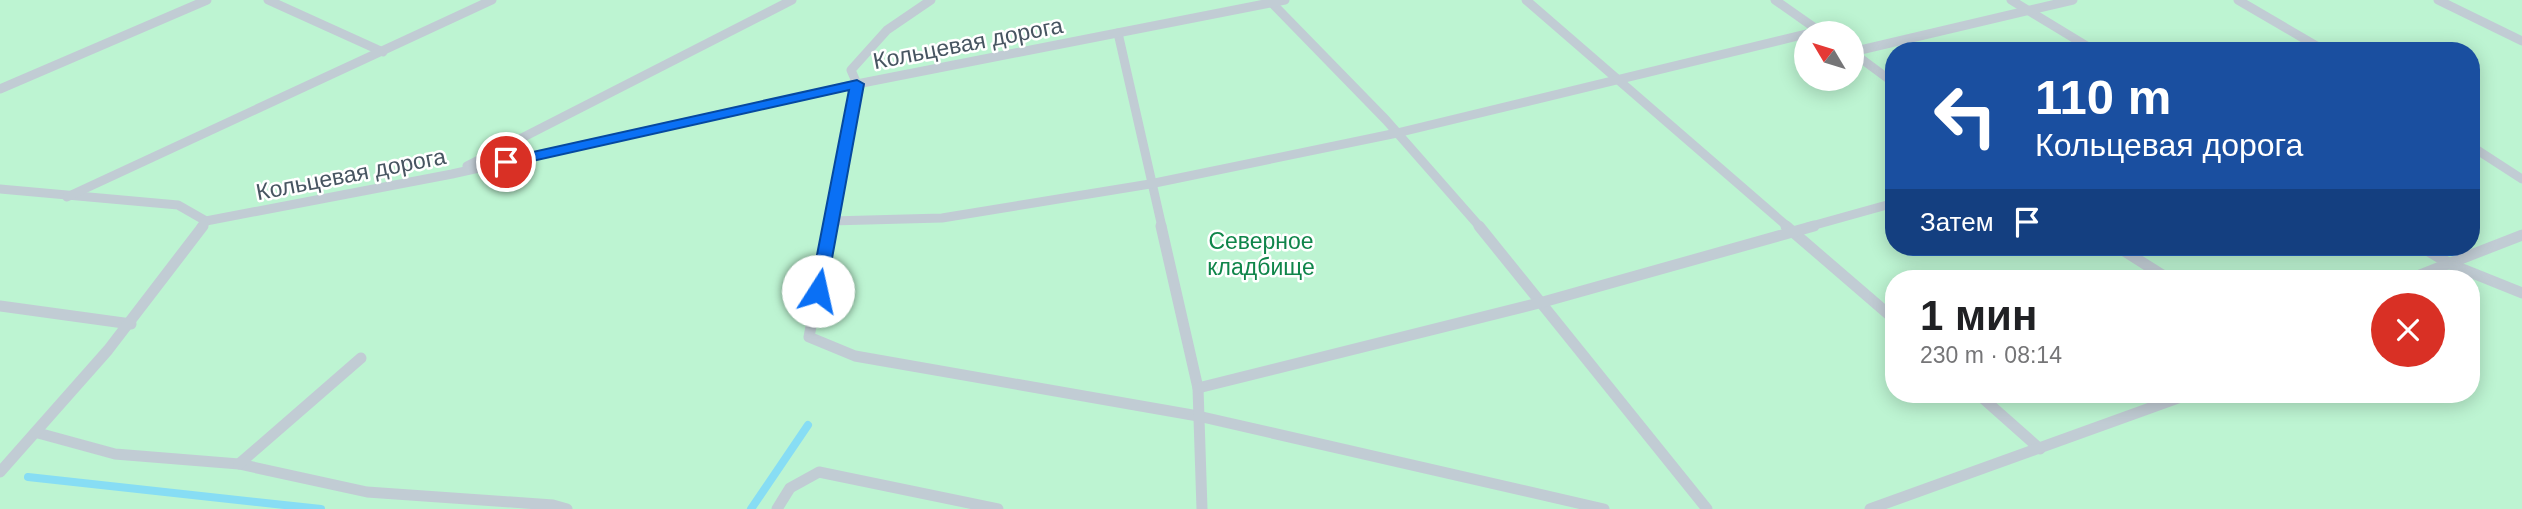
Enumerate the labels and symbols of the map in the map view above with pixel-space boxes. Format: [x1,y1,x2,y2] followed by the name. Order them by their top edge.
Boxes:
[871,12,1065,74] street label: Кольцевая дорога
[1794,21,1864,91] north arrow
[476,132,536,192] pin
[254,143,448,205] street label: Кольцевая дорога
[1207,228,1315,280] park label: Северное кладбище
[781,254,855,328] position arrow

